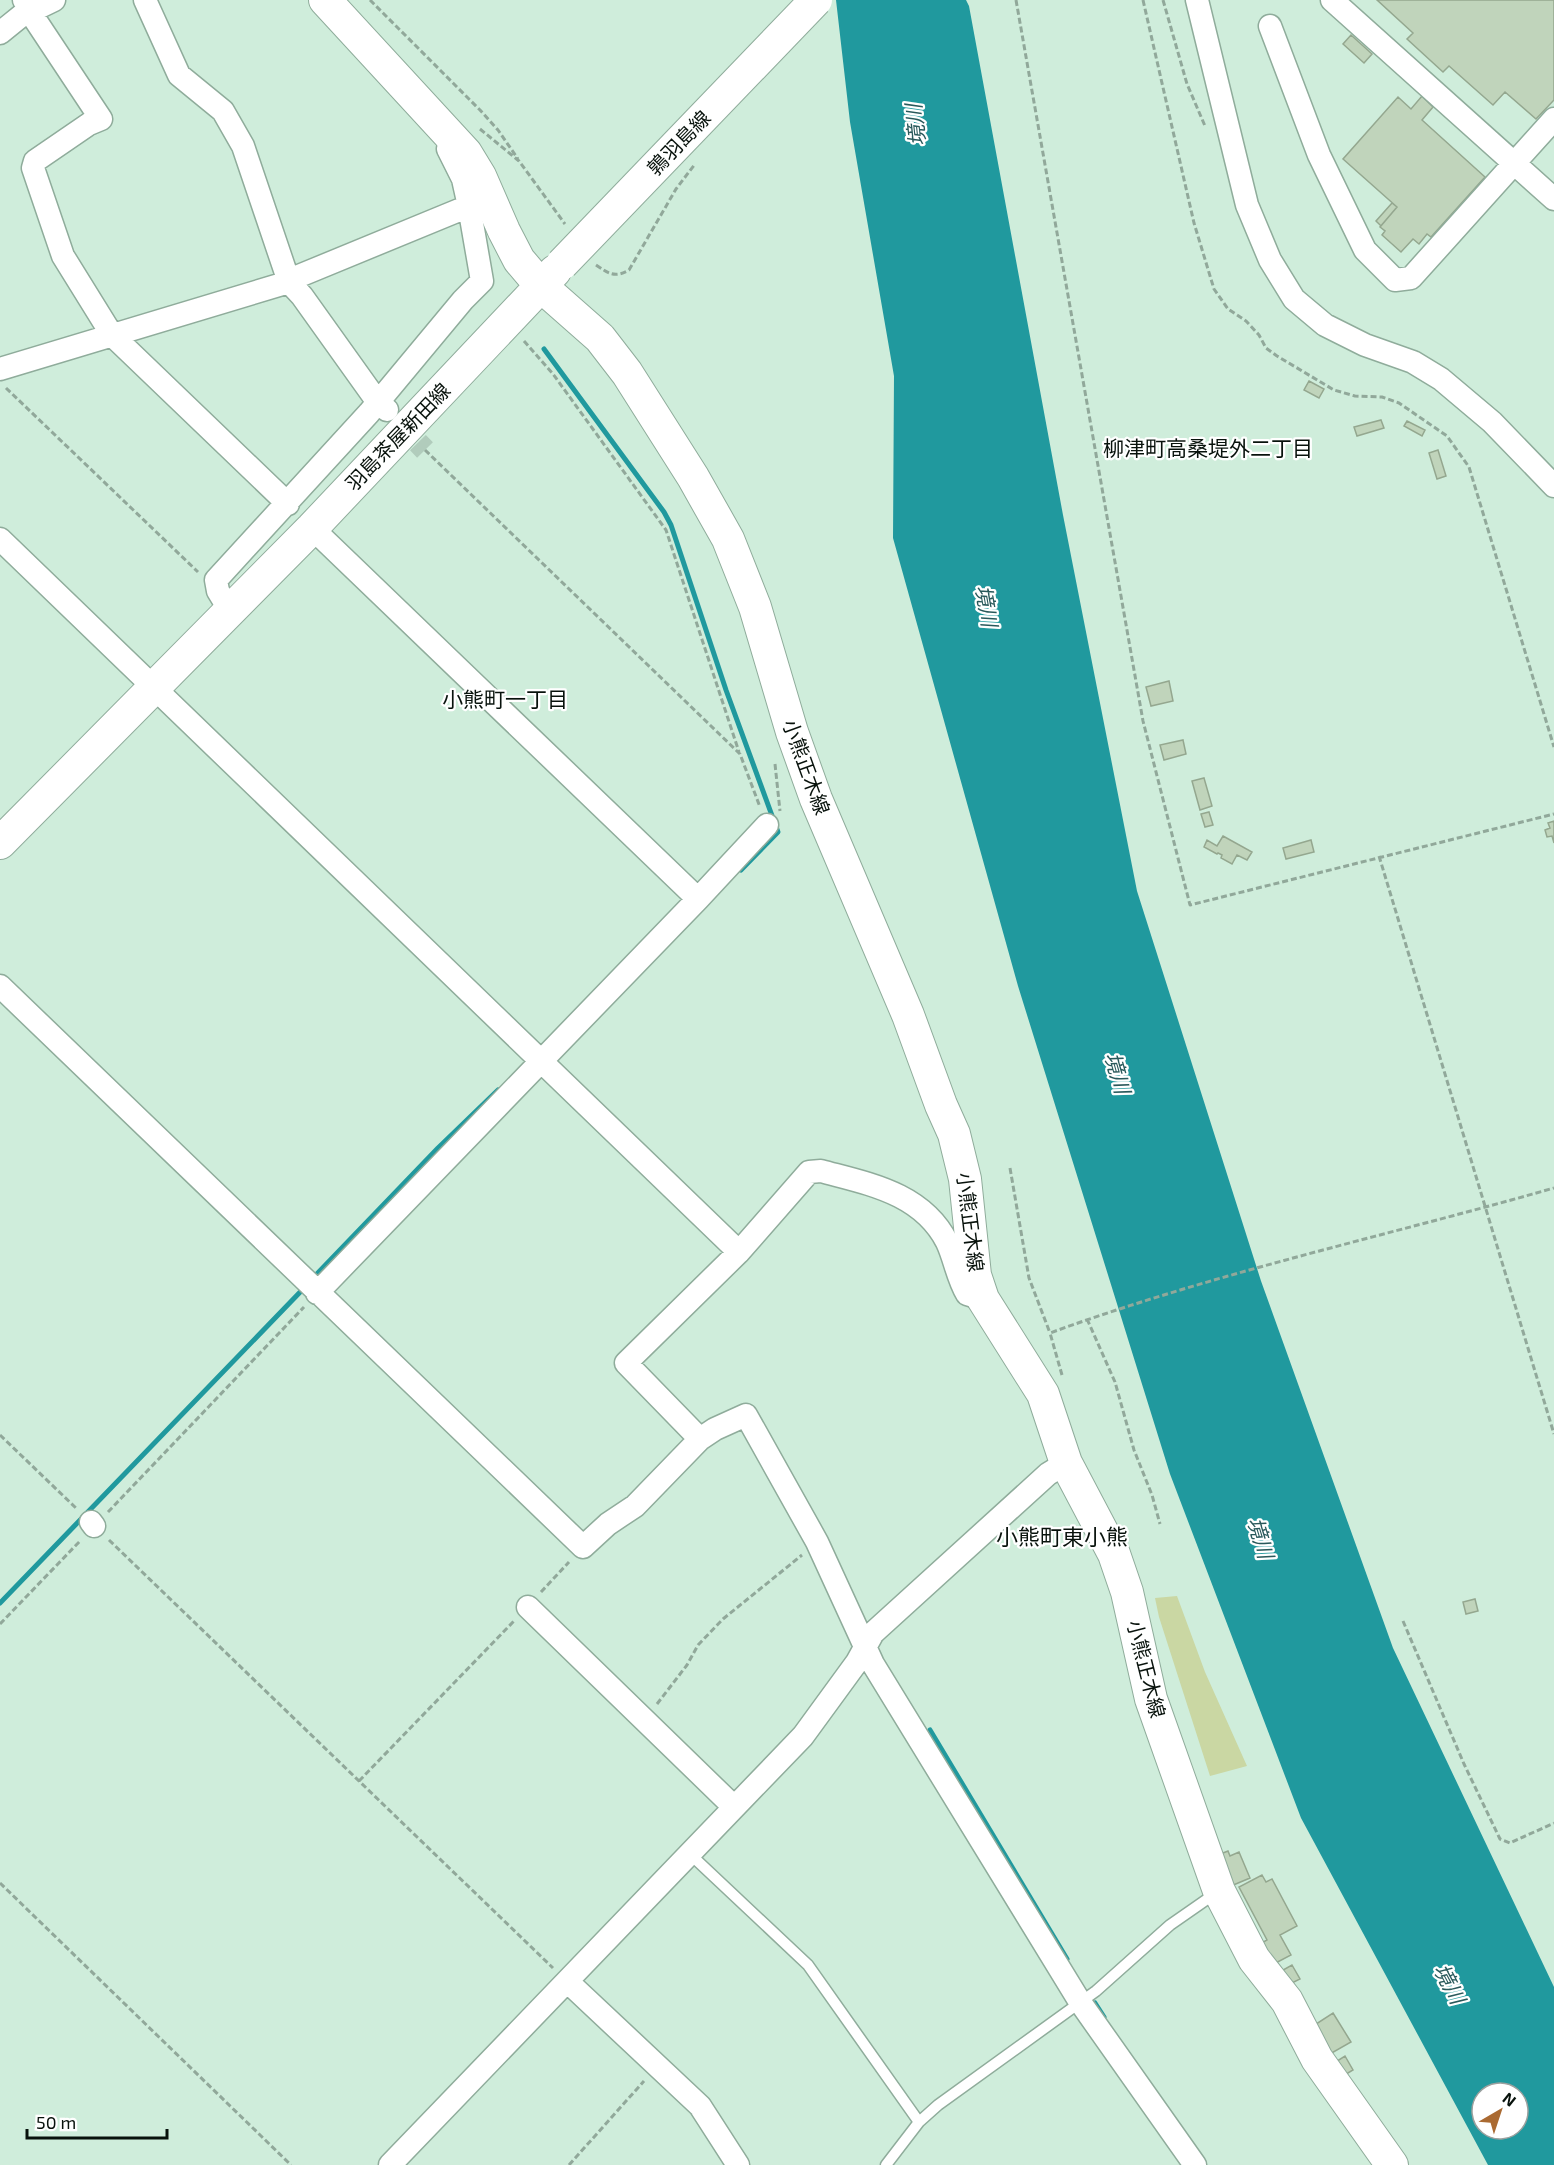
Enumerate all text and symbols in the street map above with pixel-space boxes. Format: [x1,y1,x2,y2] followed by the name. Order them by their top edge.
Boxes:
[900,101,929,147] water label: 境川
[642,105,715,179] street label: 鶉羽島線
[340,378,455,495] street label: 羽島茶屋新田線
[1103,435,1313,460] district label: 柳津町高桑堤外二丁目
[972,583,1004,631] water label: 境川
[442,686,568,711] district label: 小熊町一丁目
[779,716,835,818] street label: 小熊正木線
[1101,1049,1137,1098] water label: 境川
[953,1171,989,1273] street label: 小熊正木線
[1243,1514,1280,1563] water label: 境川
[996,1523,1128,1549] district label: 小熊町東小熊
[1123,1617,1171,1720] street label: 小熊正木線
[1429,1959,1472,2009] water label: 境川
[1470,2081,1530,2141] north arrow
[1499,2088,1520,2110] text: N
[27,2102,166,2140] scale bar
[36,2111,76,2133] text: 50 m

